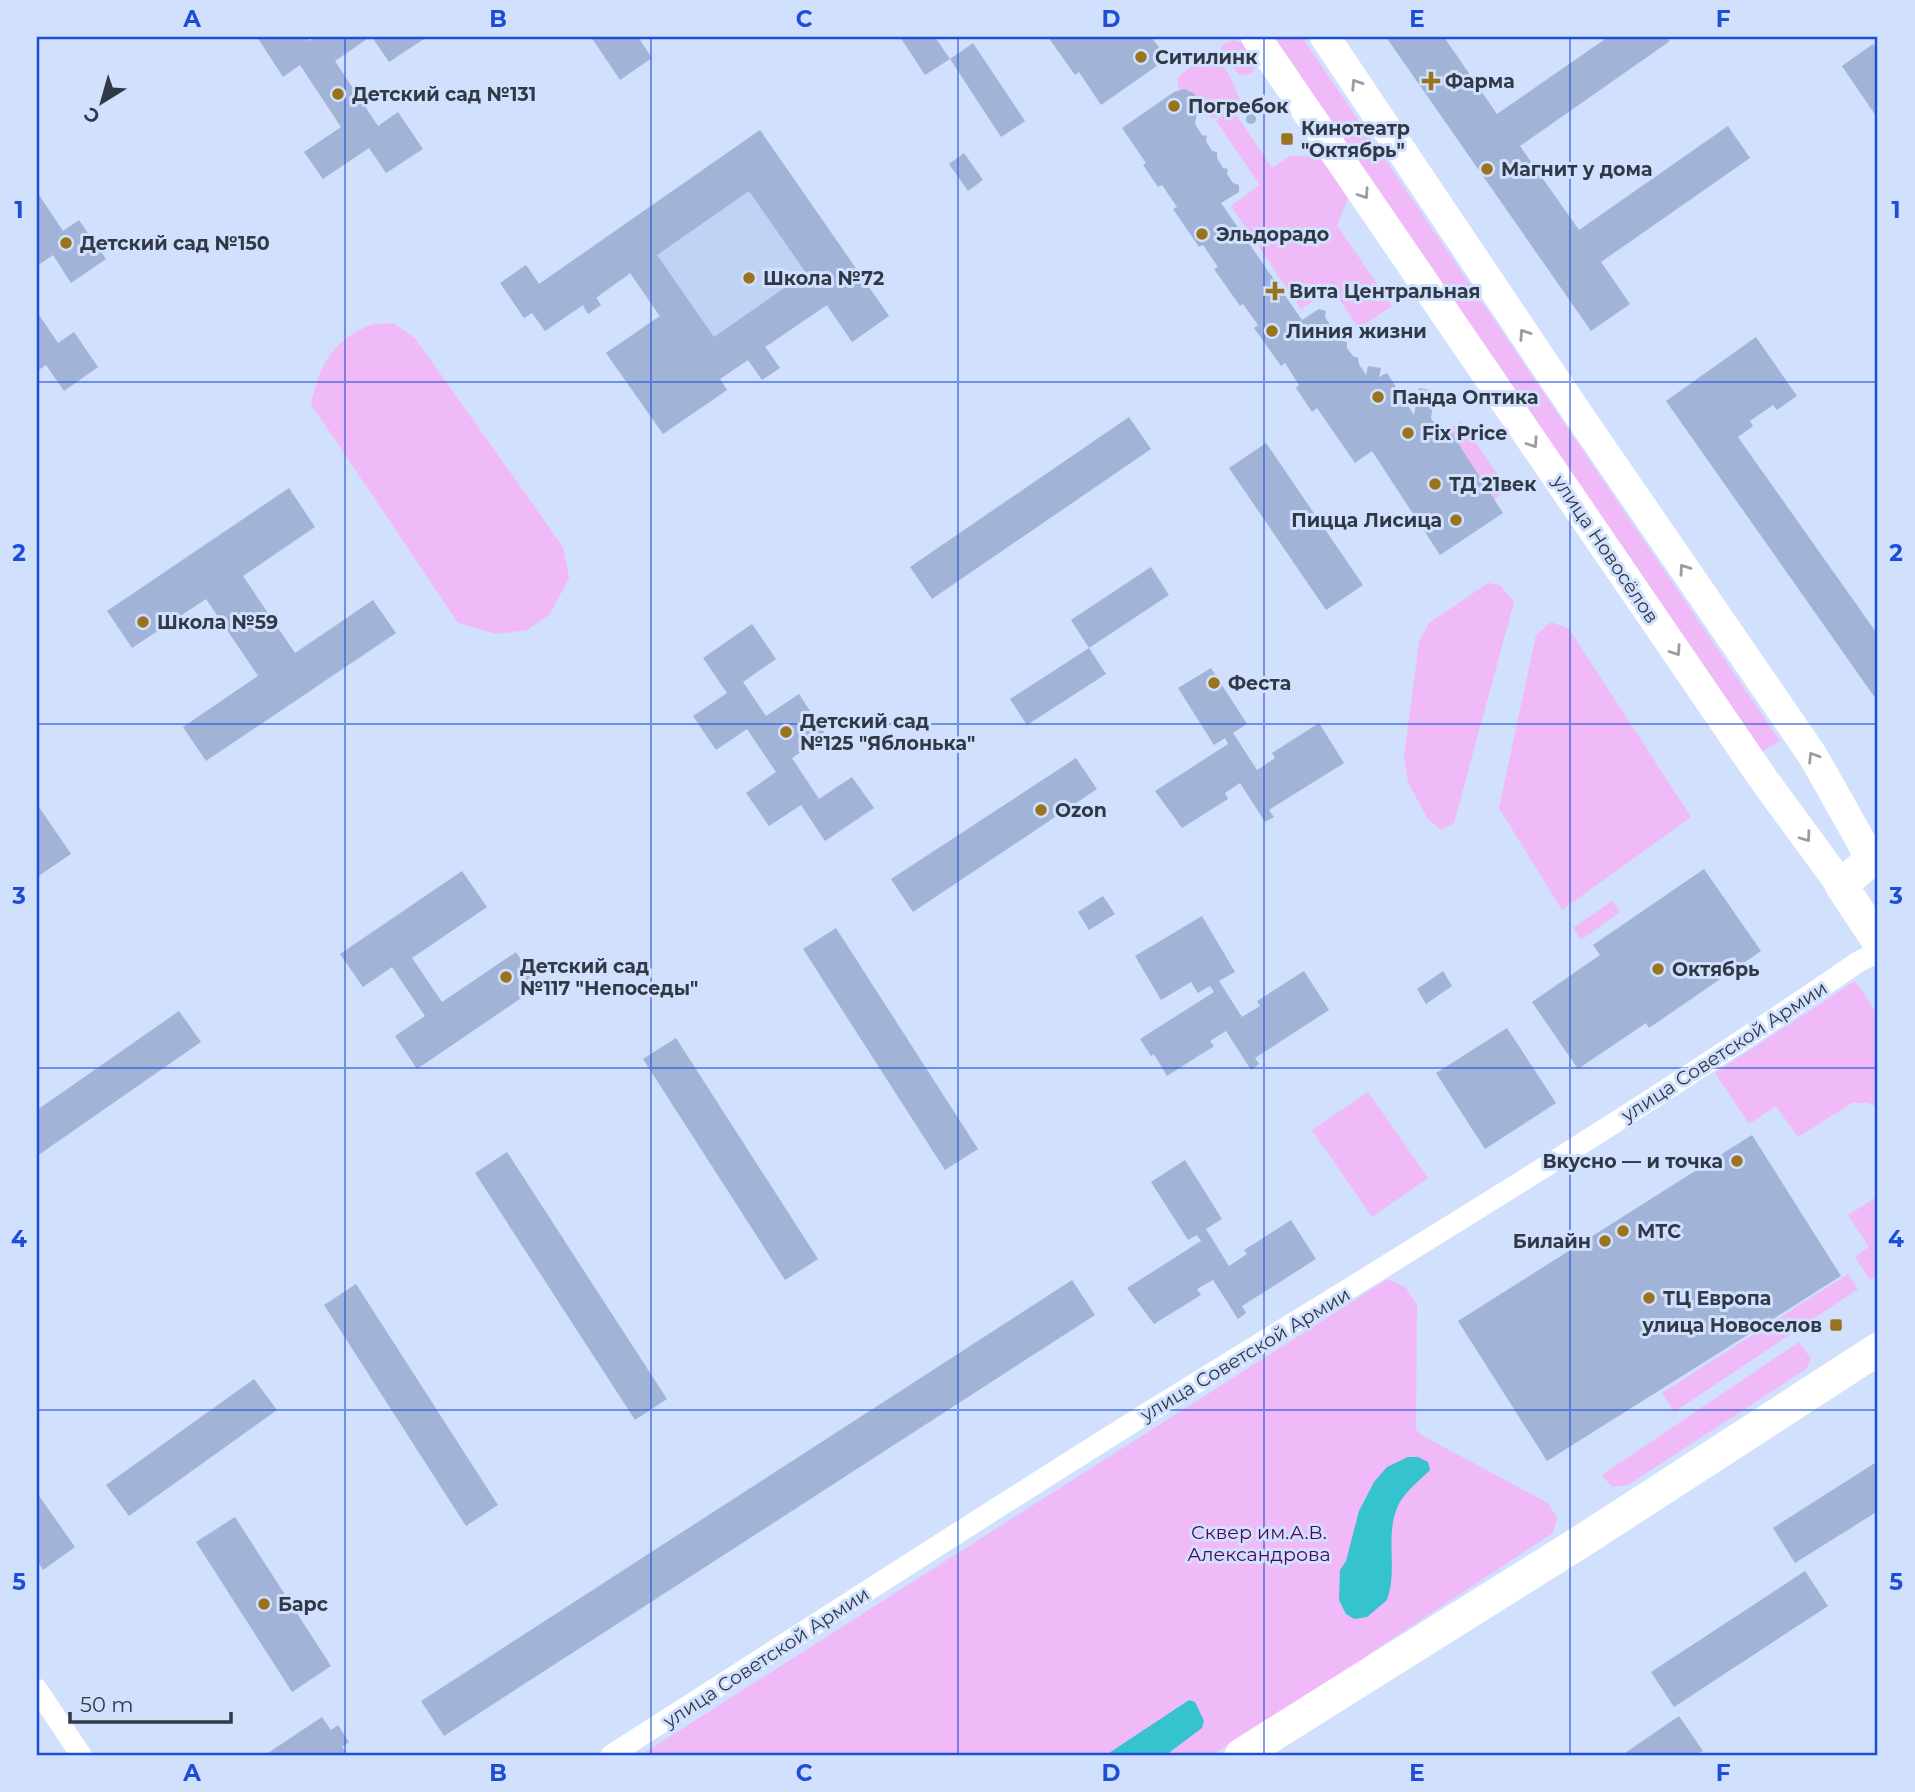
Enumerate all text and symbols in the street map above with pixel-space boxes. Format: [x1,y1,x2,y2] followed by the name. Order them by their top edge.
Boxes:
[182,5,201,33] text: A
[489,5,507,33] text: B
[796,5,813,33] text: C
[1102,5,1121,33] text: D
[1409,5,1425,33] text: E
[1716,5,1731,33] text: F
[1155,46,1258,69] place label: Ситилинк
[1133,49,1149,65] marker: Ситилинк
[66,66,136,136] north arrow
[1445,70,1515,93] place label: Фарма
[1423,73,1439,89] marker: Фарма
[1352,79,1365,92] one-way arrow
[352,83,536,106] place label: Детский сад №131
[330,86,346,102] marker: Детский сад №131
[1188,95,1289,118] place label: Погребок
[1166,98,1182,114] marker: Погребок
[79,102,105,129] text: С
[1301,117,1410,162] place label: Кинотеатр "Октябрь"
[1279,131,1295,147] marker: Кинотеатр "Октябрь"
[1501,158,1653,181] place label: Магнит у дома
[1479,161,1495,177] marker: Магнит у дома
[1356,186,1368,199] one-way arrow
[14,196,24,224] text: 1
[1891,196,1901,224] text: 1
[1216,223,1329,246] place label: Эльдорадо
[1194,226,1210,242] marker: Эльдорадо
[80,232,270,255] place label: Детский сад №150
[58,235,74,251] marker: Детский сад №150
[763,267,884,290] place label: Школа №72
[741,270,757,286] marker: Школа №72
[1289,280,1480,303] place label: Вита Центральная
[1267,283,1283,299] marker: Вита Центральная
[1286,320,1427,343] place label: Линия жизни
[1264,323,1280,339] marker: Линия жизни
[1520,328,1533,341] one-way arrow
[1392,386,1538,409] place label: Панда Оптика
[1370,389,1386,405] marker: Панда Оптика
[1422,422,1507,445] place label: Fix Price
[1400,425,1416,441] marker: Fix Price
[1525,435,1537,448] one-way arrow
[1547,470,1664,628] street label: улица Новосёлов
[1449,473,1537,496] place label: ТД 21век
[1427,476,1443,492] marker: ТД 21век
[1291,509,1442,532] place label: Пицца Лисица
[1448,512,1464,528] marker: Пицца Лисица
[12,539,26,567] text: 2
[1889,539,1903,567] text: 2
[1679,564,1692,577] one-way arrow
[157,611,278,634] place label: Школа №59
[135,614,151,630] marker: Школа №59
[1668,643,1680,656] one-way arrow
[1228,672,1291,695] place label: Феста
[1206,675,1222,691] marker: Феста
[800,710,975,755] place label: Детский сад №125 "Яблонька"
[778,724,794,740] marker: Детский сад №125 "Яблонька"
[1808,752,1821,765] one-way arrow
[1055,799,1107,822] place label: Ozon
[1033,802,1049,818] marker: Ozon
[1798,830,1810,842] one-way arrow
[11,882,26,910] text: 3
[1888,882,1903,910] text: 3
[520,955,698,1000] place label: Детский сад №117 "Непоседы"
[1672,958,1760,981] place label: Октябрь
[1650,961,1666,977] marker: Октябрь
[498,969,514,985] marker: Детский сад №117 "Непоседы"
[1616,976,1832,1127] street label: улица Советской Армии
[1542,1150,1723,1173] place label: Вкусно — и точка
[1729,1153,1745,1169] marker: Вкусно — и точка
[1637,1220,1681,1243] place label: МТС
[1615,1223,1631,1239] marker: МТС
[11,1225,27,1253] text: 4
[1888,1225,1904,1253] text: 4
[1513,1230,1591,1253] place label: Билайн
[1597,1233,1613,1249] marker: Билайн
[1135,1283,1354,1427] street label: улица Советской Армии
[1663,1287,1771,1310] place label: ТЦ Европа
[1641,1290,1657,1306] marker: ТЦ Европа
[1641,1314,1822,1337] place label: улица Новоселов
[1828,1317,1844,1333] marker: улица Новоселов
[1187,1521,1331,1566] park label: Сквер им.А.В. Александрова
[12,1568,26,1596] text: 5
[1889,1568,1903,1596] text: 5
[658,1582,874,1733] street label: улица Советской Армии
[278,1593,328,1616] place label: Барс
[256,1596,272,1612] marker: Барс
[70,1680,231,1724] scale bar
[80,1692,134,1717] text: 50 m
[182,1759,201,1787] text: A
[489,1759,507,1787] text: B
[796,1759,813,1787] text: C
[1102,1759,1121,1787] text: D
[1409,1759,1425,1787] text: E
[1716,1759,1731,1787] text: F

